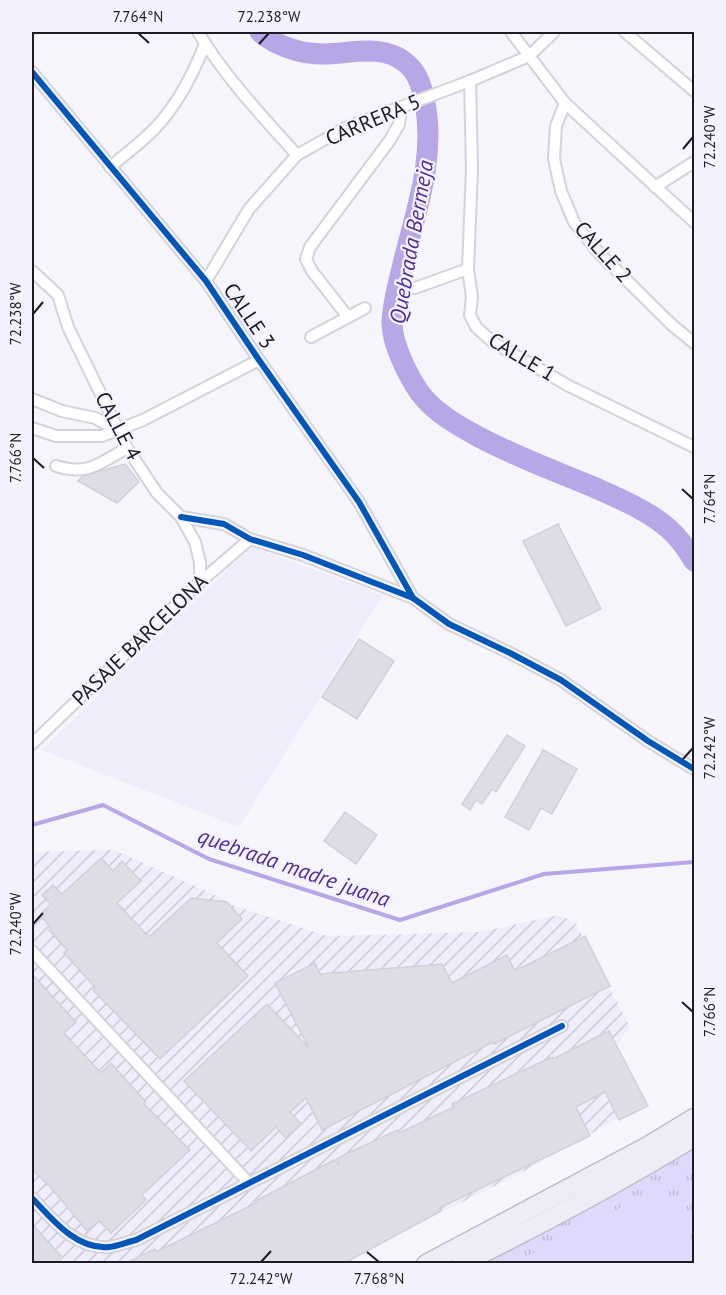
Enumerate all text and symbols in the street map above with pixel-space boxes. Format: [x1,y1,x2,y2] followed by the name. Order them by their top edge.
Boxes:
[113,7,163,26] text: 7.764°N
[238,7,301,26] text: 72.238°W
[321,88,424,152] street label: CARRERA 5
[700,105,719,168] text: 72.240°W
[383,158,439,326] water label: Quebrada Bermeja
[569,215,638,288] street label: CALLE 2
[218,278,281,354] street label: CALLE 3
[6,282,25,345] text: 72.238°W
[484,326,561,387] street label: CALLE 1
[89,387,148,465] street label: CALLE 4
[6,433,25,483] text: 7.766°N
[700,474,719,524] text: 7.764°N
[66,567,214,711] street label: PASAJE BARCELONA
[700,716,719,779] text: 72.242°W
[194,821,394,913] water label: quebrada madre juana
[6,892,25,955] text: 72.240°W
[700,987,719,1037] text: 7.766°N
[230,1269,293,1288] text: 72.242°W
[354,1269,404,1288] text: 7.768°N

